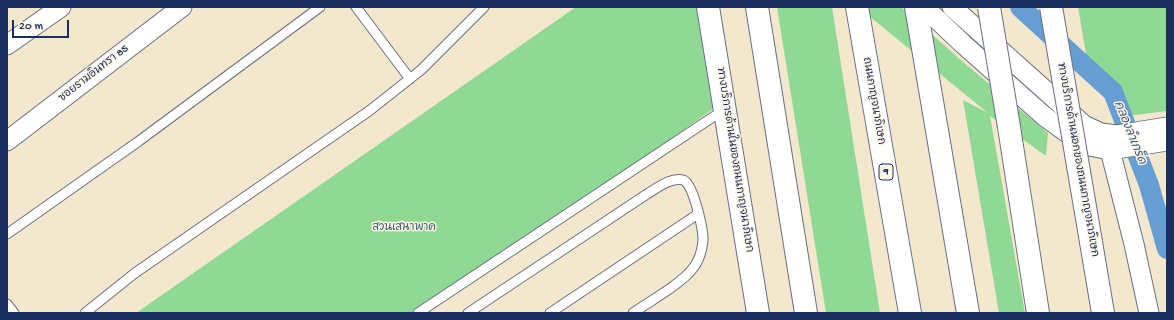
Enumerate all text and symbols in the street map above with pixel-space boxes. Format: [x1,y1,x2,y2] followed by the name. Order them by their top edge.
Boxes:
[14,12,71,38] scale bar
[19,20,43,34] text: 20 m
[57,43,131,105] street label: ซอยรามอินทรา 85
[859,56,887,146] street label: ถนนกาญจนาภิเษก
[1053,62,1101,258] street label: ทางบริการด้านนอกของถนนกาญจนาภิเษก
[713,66,755,254] street label: ทางบริการด้านในของถนนกาญจนาภิเษก
[1110,99,1148,167] water label: คลองลำเกร็ด
[879,164,893,180] road number: 9
[372,221,436,235] park label: สวนเสนาพาค

